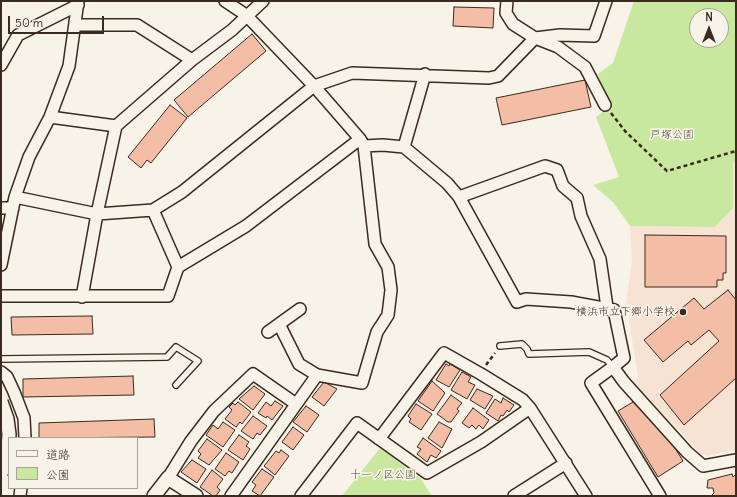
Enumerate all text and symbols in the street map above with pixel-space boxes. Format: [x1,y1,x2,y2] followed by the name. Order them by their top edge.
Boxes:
[10,8,106,34] scale bar
[689,8,729,48] north arrow
[705,10,713,24] text: N
[15,15,43,30] text: 50 m
[650,128,694,142] park label: 戸塚公園
[576,305,675,319] place label: 横浜市立下郷小学校
[678,307,688,317] marker: 横浜市立下郷小学校
[8,437,138,489] legend
[46,447,70,462] text: 道路
[46,467,70,482] text: 公園
[350,468,416,482] park label: 十一ノ区公園

